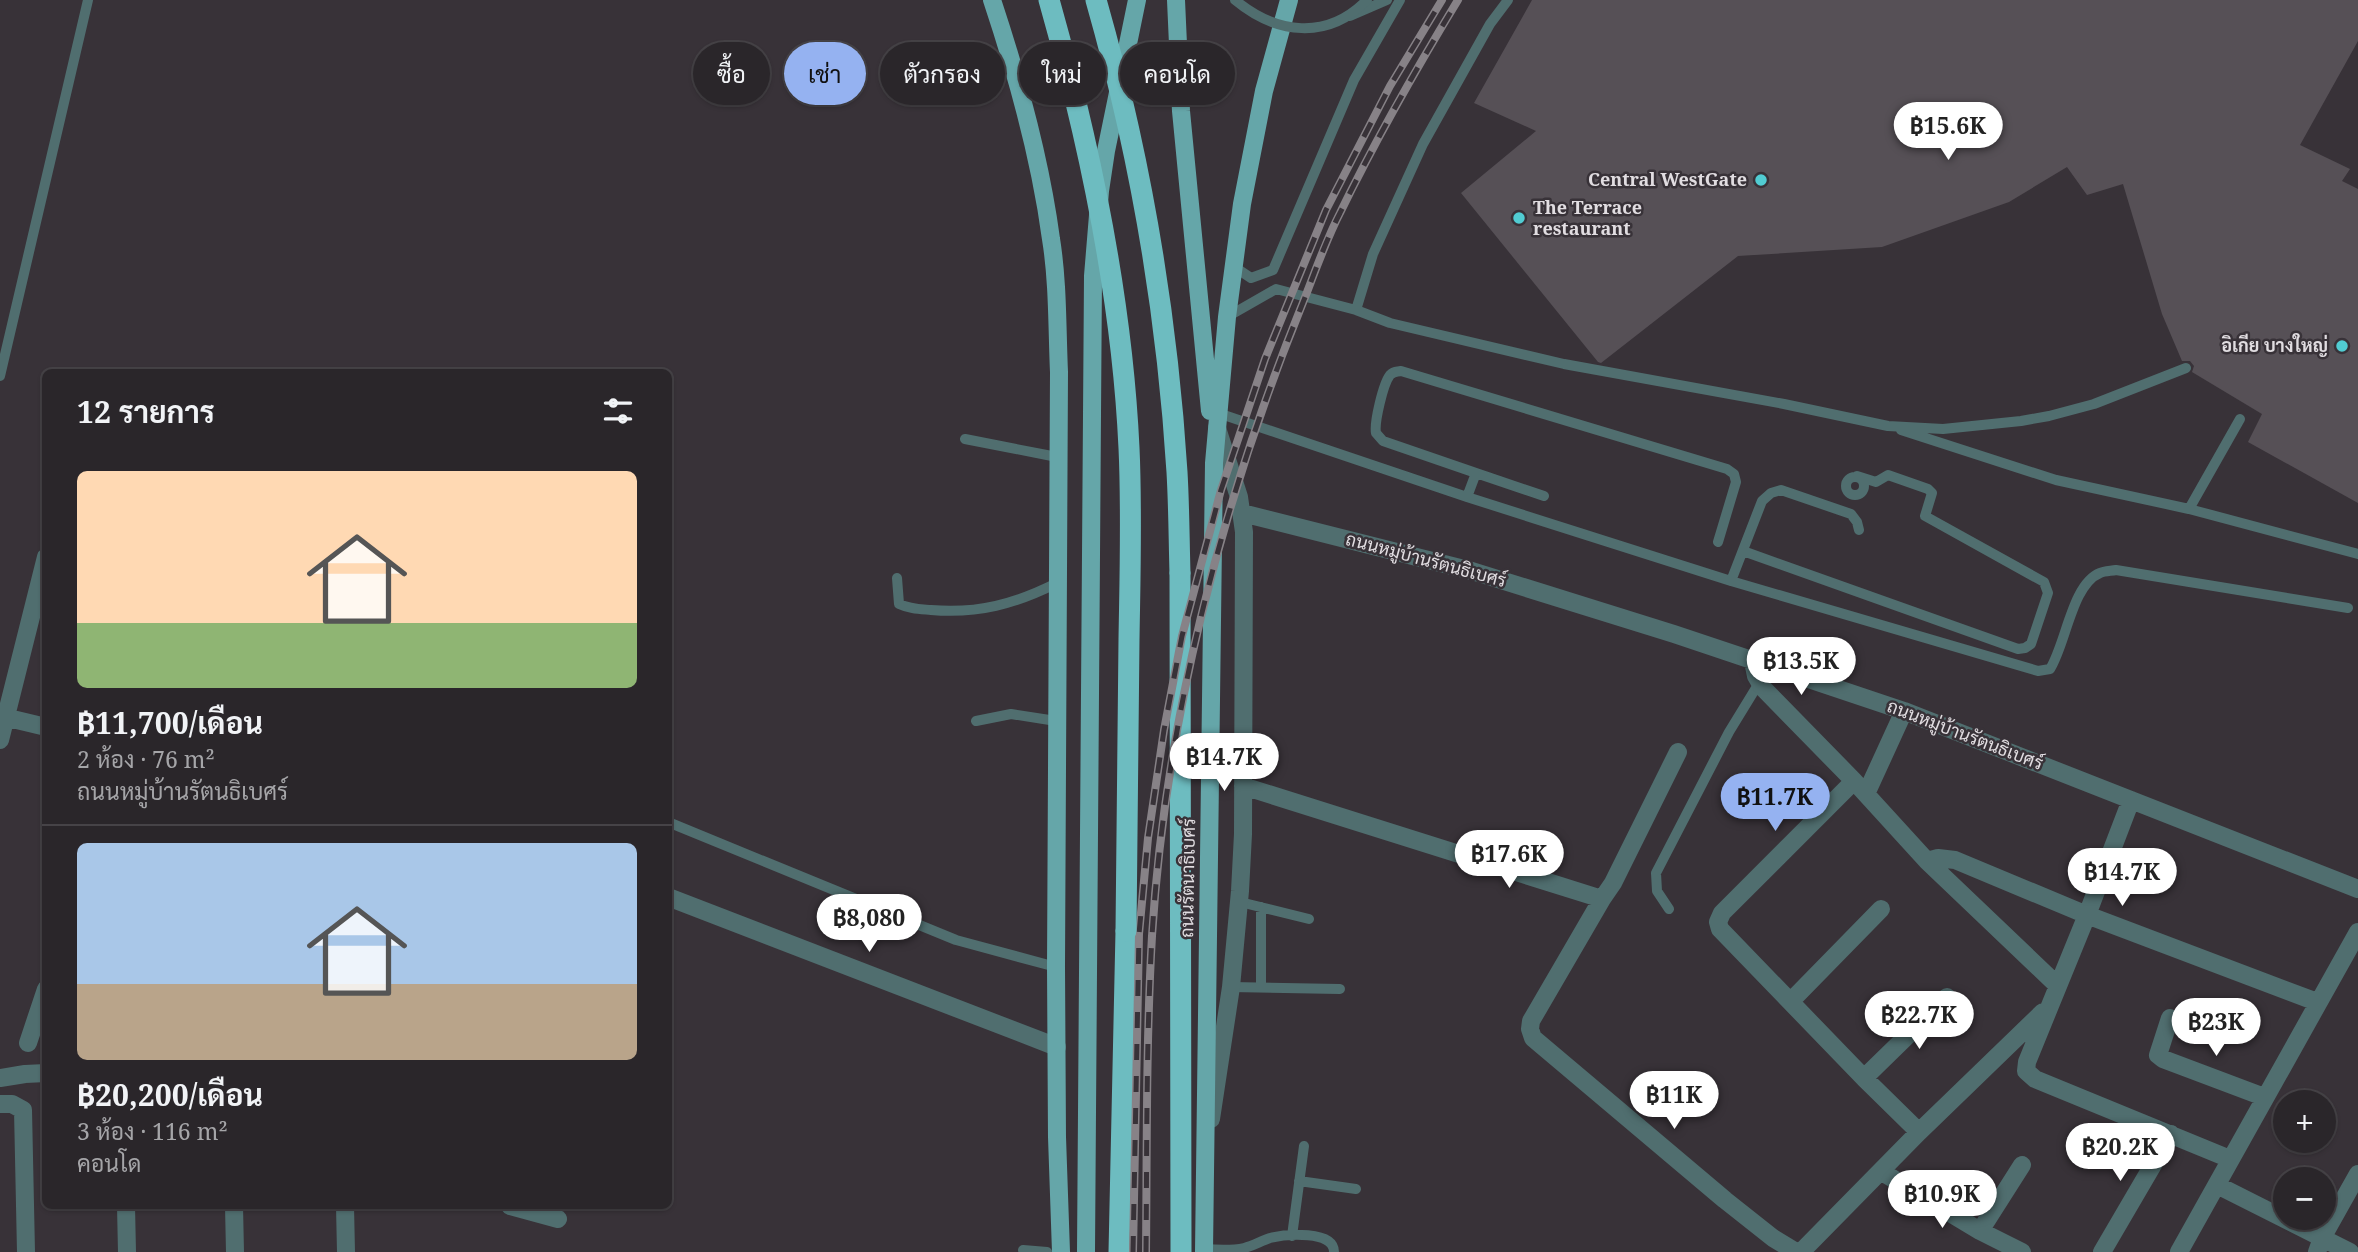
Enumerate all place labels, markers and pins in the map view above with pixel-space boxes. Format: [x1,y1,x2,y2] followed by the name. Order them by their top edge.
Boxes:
[1891,102,2005,162] pin: ฿15.6K
[1588,167,1747,191] place label: Central WestGate
[1753,172,1769,188] marker: Central WestGate
[1533,195,1642,240] place label: The Terrace restaurant
[1511,210,1527,226] marker: The Terrace restaurant
[2221,333,2328,357] place label: อิเกีย บางใหญ่
[2334,338,2350,354] marker: อิเกีย บางใหญ่
[1744,638,1858,697] pin: ฿13.5K
[1167,734,1281,793] pin: ฿14.7K
[1718,774,1832,833] pin: ฿11.7K
[1452,830,1566,890] pin: ฿17.6K
[2065,848,2179,908] pin: ฿14.7K
[812,894,926,954] pin: ฿8,080
[1862,992,1976,1051] pin: ฿22.7K
[2175,998,2257,1058] pin: ฿23K
[1633,1072,1715,1131] pin: ฿11K
[2063,1124,2177,1183] pin: ฿20.2K
[1885,1170,1999,1230] pin: ฿10.9K

